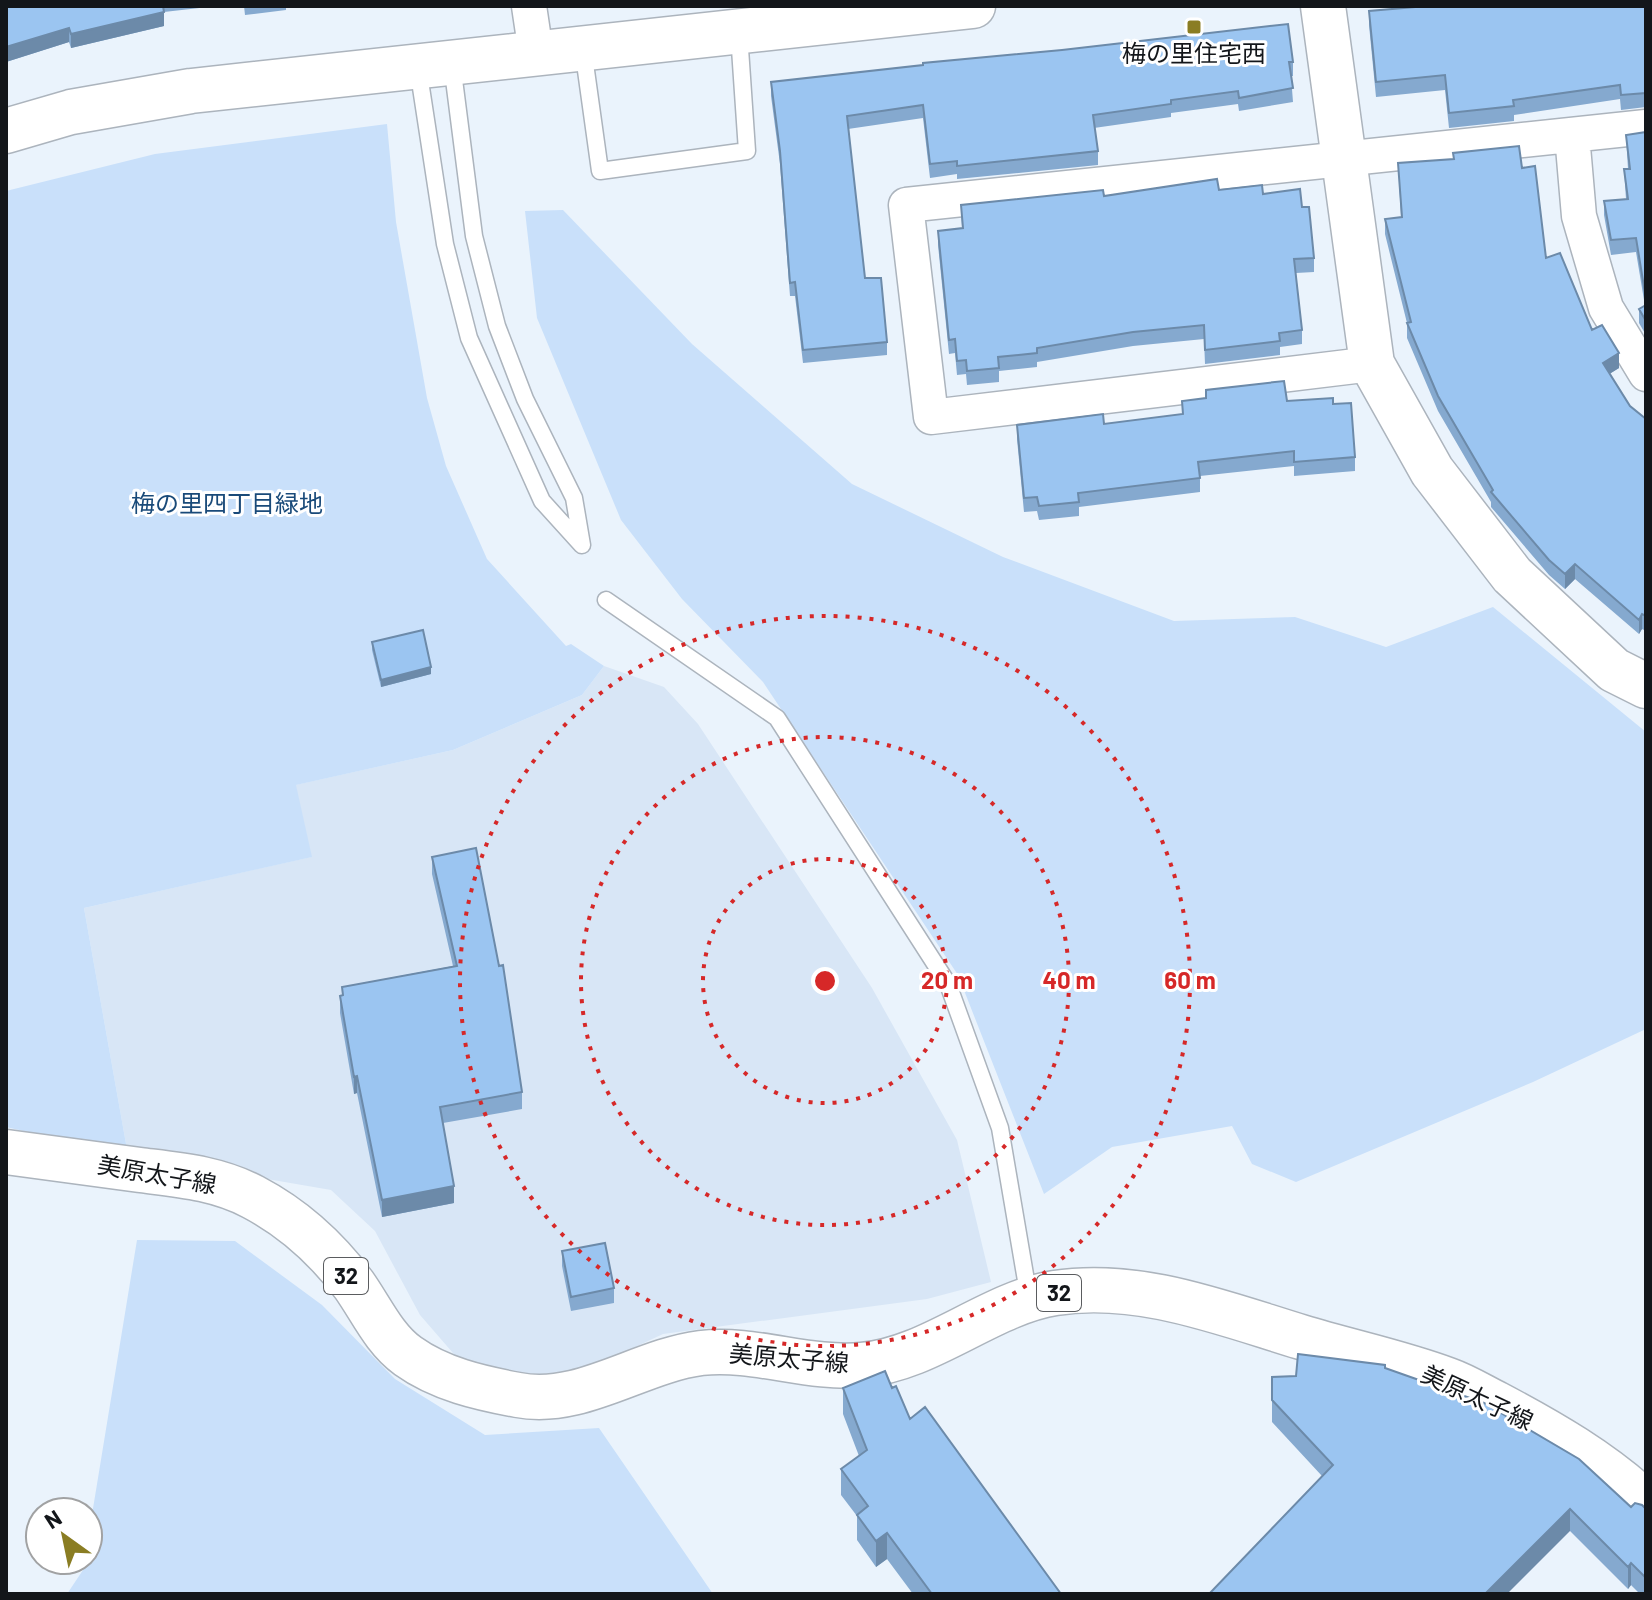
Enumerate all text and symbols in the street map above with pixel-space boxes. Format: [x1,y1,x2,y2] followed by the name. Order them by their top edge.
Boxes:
[1185,18,1203,36] marker: 梅の里住宅西
[1122,38,1266,67] place label: 梅の里住宅西
[131,488,323,517] park label: 梅の里四丁目緑地
[921,965,973,994] text: 20 m
[1042,965,1096,994] text: 40 m
[1164,965,1216,994] text: 60 m
[811,967,839,995] centre of rings
[96,1149,219,1198] street label: 美原太子線
[324,1258,368,1294] road number: 32
[1037,1275,1081,1311] road number: 32
[728,1338,850,1377] street label: 美原太子線
[1417,1358,1538,1435] street label: 美原太子線
[24,1496,104,1576] north arrow
[39,1503,66,1533] text: N

